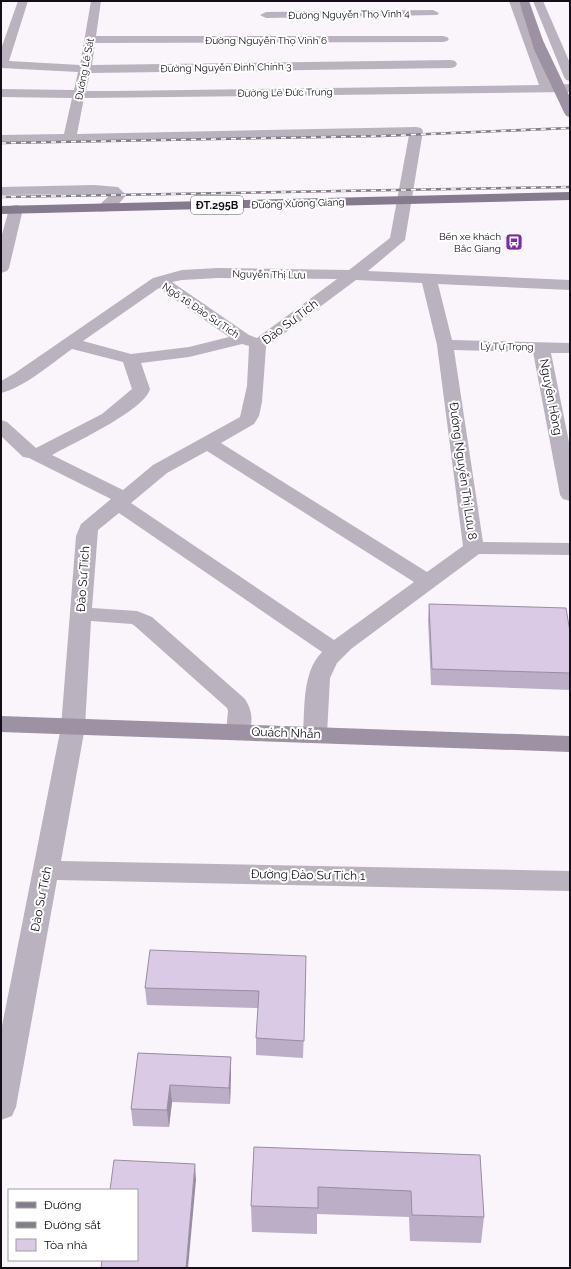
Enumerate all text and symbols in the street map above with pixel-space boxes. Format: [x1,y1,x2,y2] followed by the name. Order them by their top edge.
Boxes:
[288,8,410,21] street label: Đường Nguyễn Thọ Vinh 4
[205,35,327,46] street label: Đường Nguyễn Thọ Vinh 6
[73,37,96,101] street label: Đường Lê Sát
[160,61,292,74] street label: Đường Nguyễn Đình Chính 3
[237,86,333,99] street label: Đường Lê Đức Trung
[191,196,243,214] road number: ĐT.295B
[251,196,345,211] street label: Đường Xương Giang
[439,231,501,254] place label: Bến xe khách Bắc Giang
[504,232,524,252] bus stop icon: Bến xe khách Bắc Giang
[232,268,306,281] street label: Nguyễn Thị Lưu
[160,281,241,340] street label: Ngõ 16 Đào Sư Tích
[259,297,321,347] street label: Đào Sư Tích
[480,341,534,352] street label: Lý Tự Trọng
[537,358,565,436] street label: Nguyên Hồng
[446,401,480,541] street label: Đường Nguyễn Thị Lưu 8
[74,546,92,612] street label: Đào Sư Tích
[251,725,321,741] street label: Quách Nhẫn
[28,865,54,933] street label: Đào Sư Tích
[251,867,365,883] street label: Đường Đào Sư Tích 1
[8,1189,138,1261] legend
[44,1198,81,1212] text: Đường
[44,1218,101,1232] text: Đường sắt
[44,1238,87,1252] text: Tòa nhà

